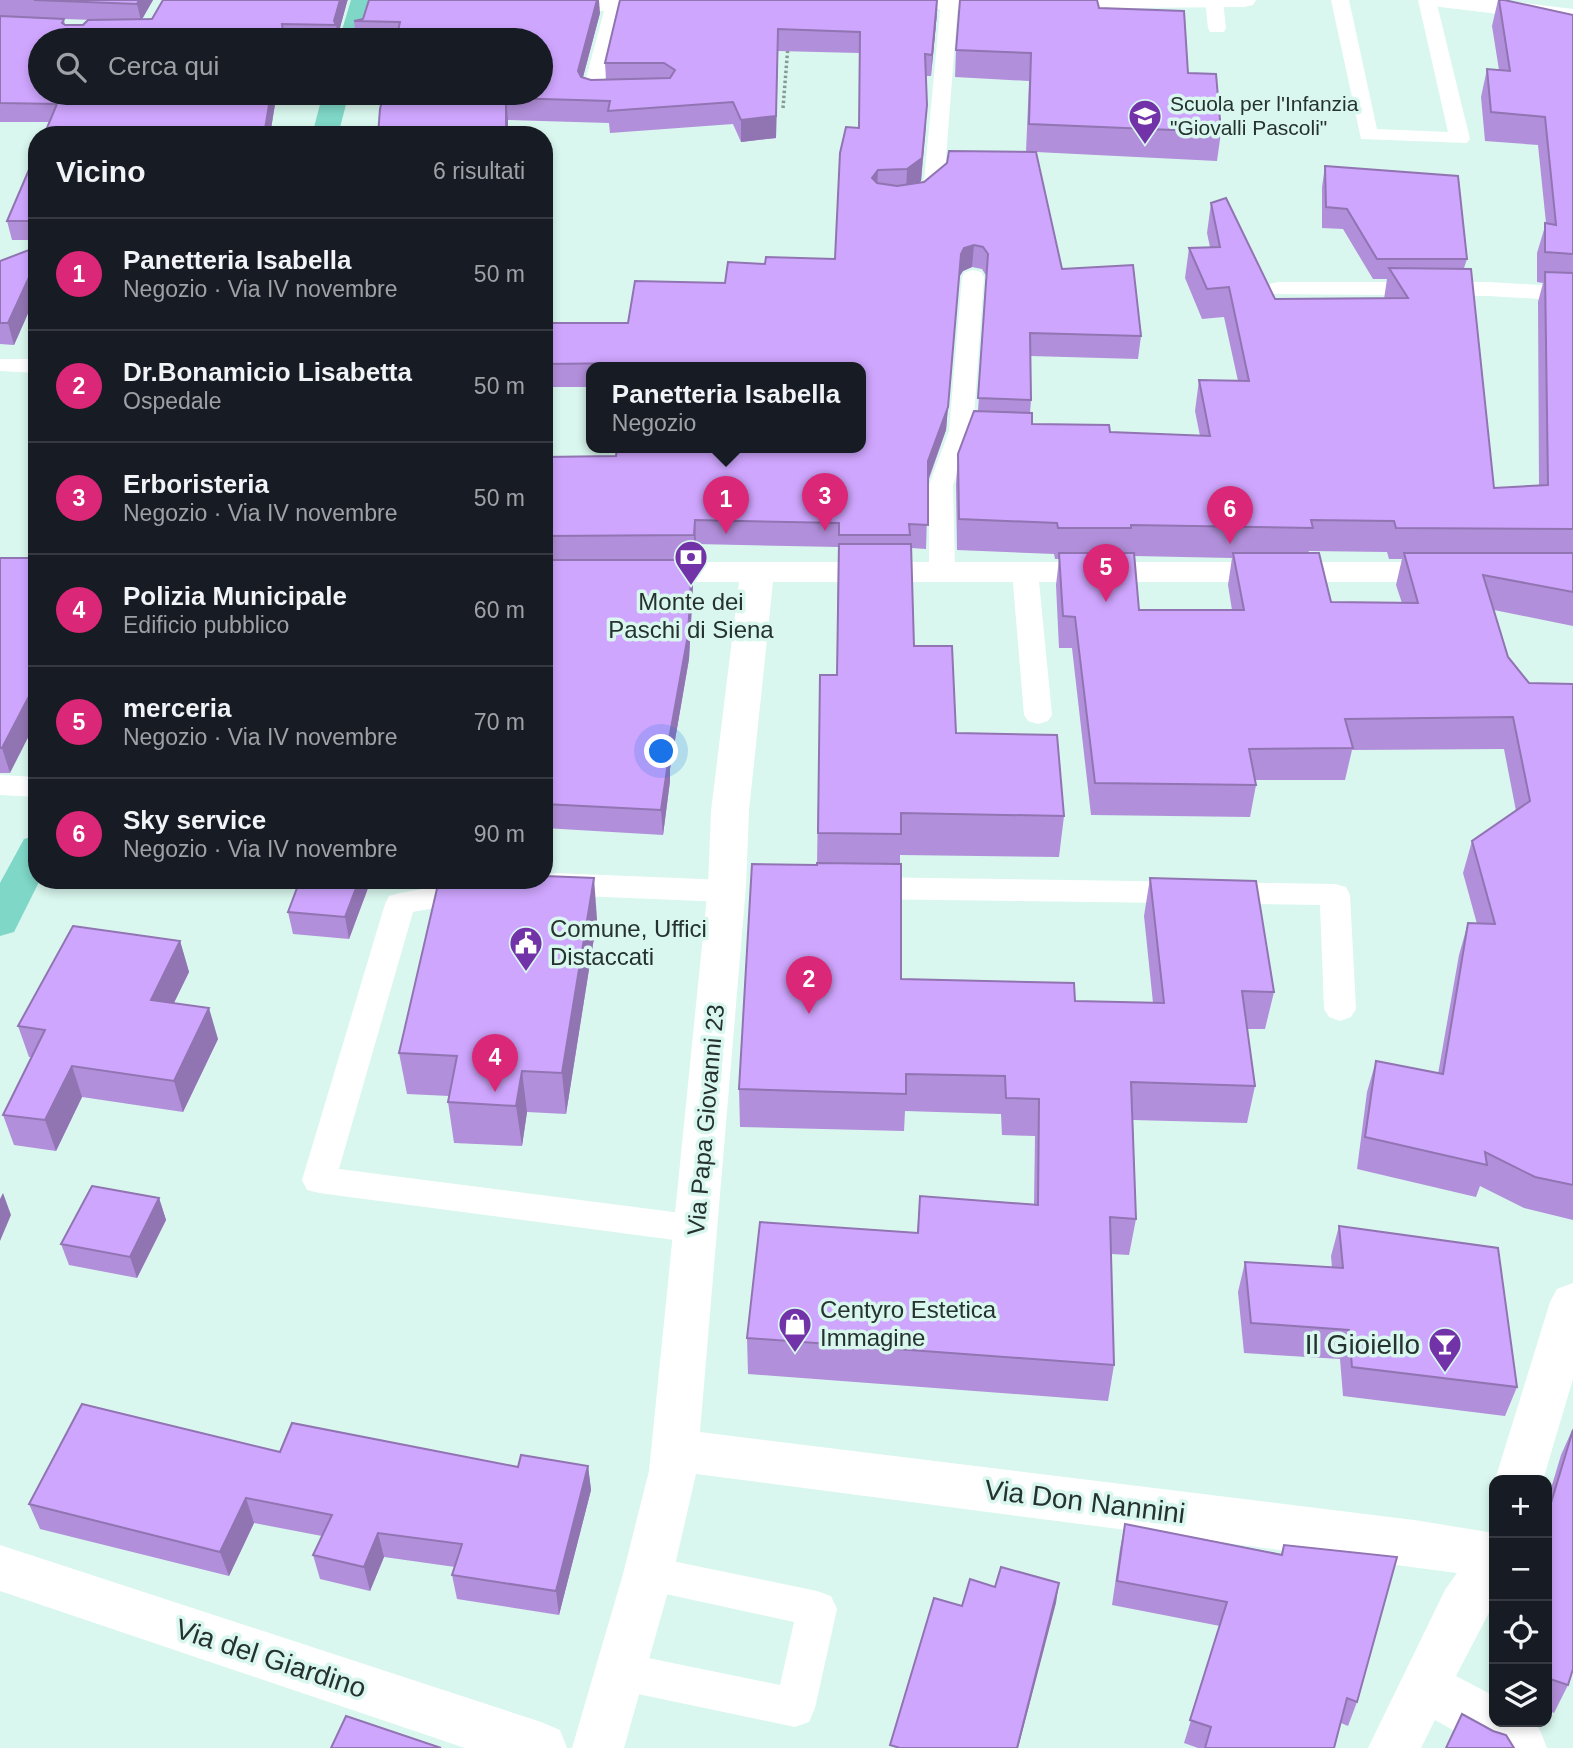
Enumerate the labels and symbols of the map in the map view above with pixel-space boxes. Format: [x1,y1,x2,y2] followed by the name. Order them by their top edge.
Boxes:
[1170,92,1359,139] place label: Scuola per l'Infanzia "Giovalli Pascoli"
[1126,97,1164,146] school or university icon: Scuola per l'Infanzia "Giovalli Pascoli"
[802,473,848,531] pin: 3
[703,476,749,534] pin: 1
[1207,486,1253,544] pin: 6
[672,538,710,587] bank icon: Monte dei Paschi di Siena
[1083,544,1129,602] pin: 5
[608,588,774,643] place label: Monte dei Paschi di Siena
[644,734,678,768] your location
[550,915,707,970] place label: Comune, Uffici Distaccati
[507,924,545,973] public building icon: Comune, Uffici Distaccati
[786,956,832,1014] pin: 2
[682,1003,729,1237] street label: Via Papa Giovanni 23
[472,1034,518,1092] pin: 4
[820,1296,997,1351] place label: Centyro Estetica Immagine
[776,1305,814,1354] shop icon: Centyro Estetica Immagine
[1426,1325,1464,1374] bar icon: Il Gioiello
[1305,1329,1420,1360] place label: Il Gioiello
[983,1474,1187,1529] street label: Via Don Nannini
[172,1613,370,1704] street label: Via del Giardino

